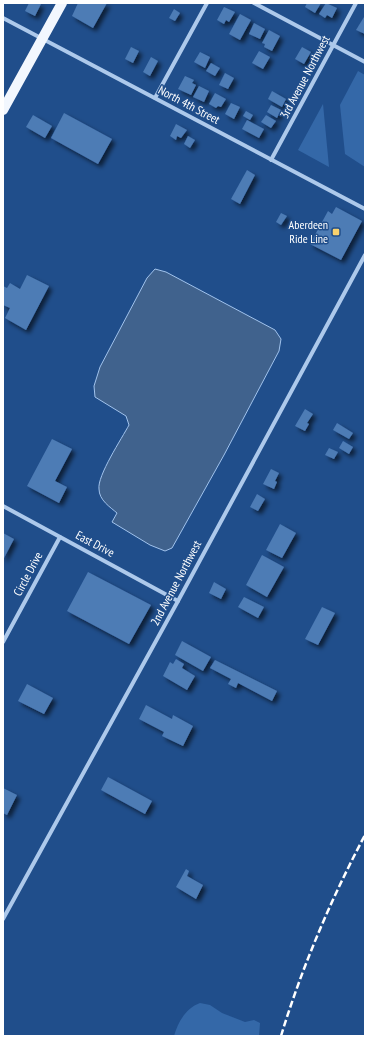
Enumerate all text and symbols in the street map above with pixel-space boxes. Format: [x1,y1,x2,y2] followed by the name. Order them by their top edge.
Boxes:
[276,32,333,121] street label: 3rd Avenue Northwest
[156,82,223,127] street label: North 4th Street
[289,217,328,246] place label: Aberdeen Ride Line
[331,227,341,237] marker: Aberdeen Ride Line
[73,527,117,560] street label: East Drive
[147,537,205,628] street label: 2nd Avenue Northwest
[10,549,45,598] street label: Circle Drive

